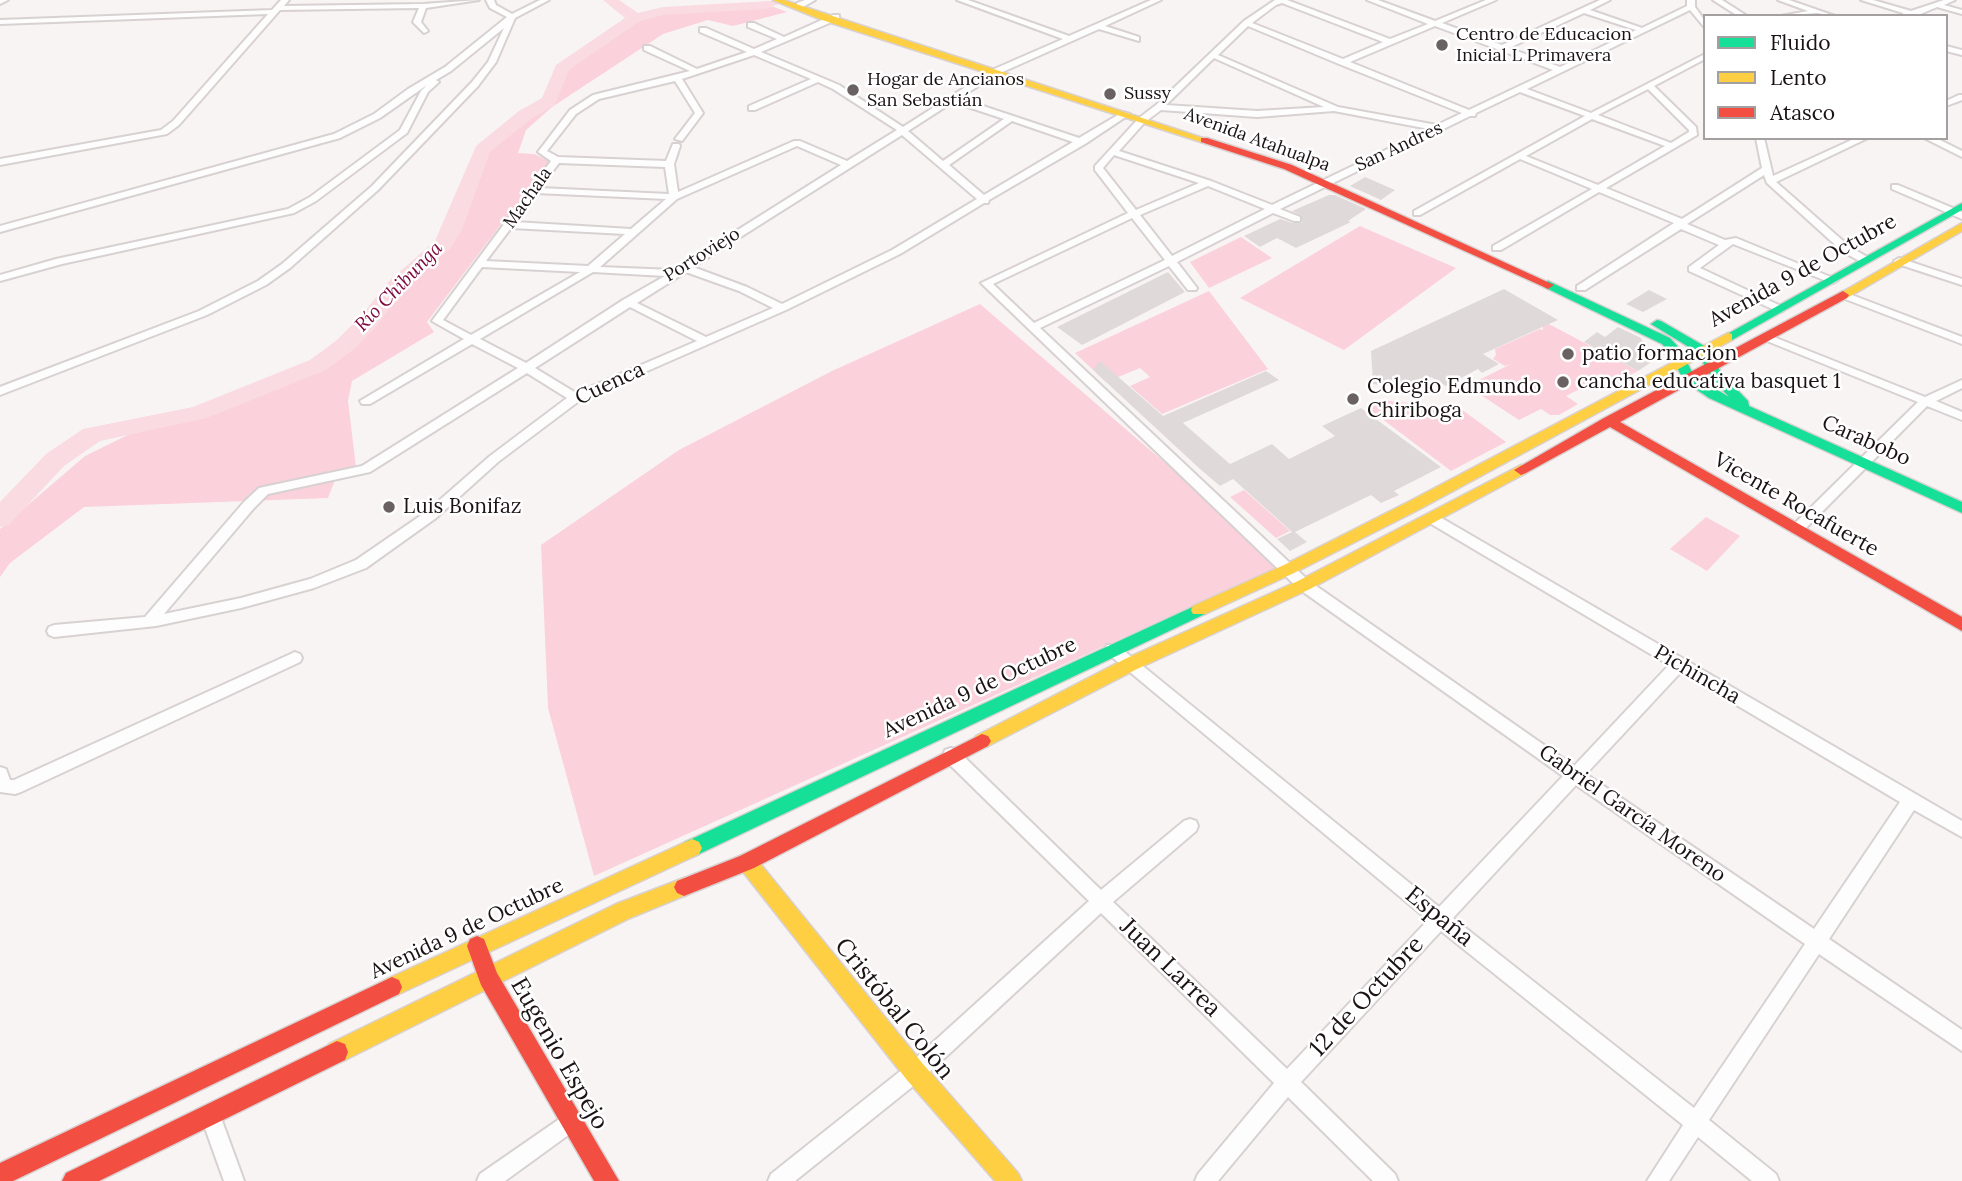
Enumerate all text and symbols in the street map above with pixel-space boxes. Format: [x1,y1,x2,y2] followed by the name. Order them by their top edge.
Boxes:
[1703,14,1948,140] legend
[1456,24,1632,66] place label: Centro de Educacion Inicial L Primavera
[1770,29,1831,56] text: Fluido
[1434,37,1450,53] marker: Centro de Educacion Inicial L Primavera
[1770,64,1827,91] text: Lento
[867,69,1024,112] place label: Hogar de Ancianos San Sebastián
[845,82,861,98] marker: Hogar de Ancianos San Sebastián
[1124,83,1171,105] place label: Sussy
[1102,86,1118,102] marker: Sussy
[1770,99,1835,126] text: Atasco
[1181,104,1333,176] street label: Avenida Atahualpa
[1352,117,1446,177] street label: San Andres
[499,163,557,233] street label: Machala
[1705,209,1901,333] street label: Avenida 9 de Octubre
[660,223,744,287] street label: Portoviejo
[351,237,447,337] water label: Río Chibunga
[1582,341,1737,367] place label: patio formacion
[1560,346,1576,362] marker: patio formacion
[571,357,649,411] street label: Cuenca
[1577,369,1841,395] place label: cancha educativa basquet 1
[1367,374,1541,424] place label: Colegio Edmundo Chiriboga
[1555,374,1571,390] marker: cancha educativa basquet 1
[1345,391,1361,407] marker: Colegio Edmundo Chiriboga
[1818,410,1914,472] street label: Carabobo
[1709,447,1883,563] street label: Vicente Rocafuerte
[403,494,521,520] place label: Luis Bonifaz
[381,499,397,515] marker: Luis Bonifaz
[879,632,1081,744] street label: Avenida 9 de Octubre
[1649,640,1745,710] street label: Pichincha
[1534,740,1730,888] street label: Gabriel García Moreno
[366,873,568,985] street label: Avenida 9 de Octubre
[1399,881,1479,953] street label: España
[1113,913,1227,1023] street label: Juan Larrea
[1304,931,1430,1063] street label: 12 de Octubre
[828,933,960,1085] street label: Cristóbal Colón
[504,973,614,1135] street label: Eugenio Espejo

